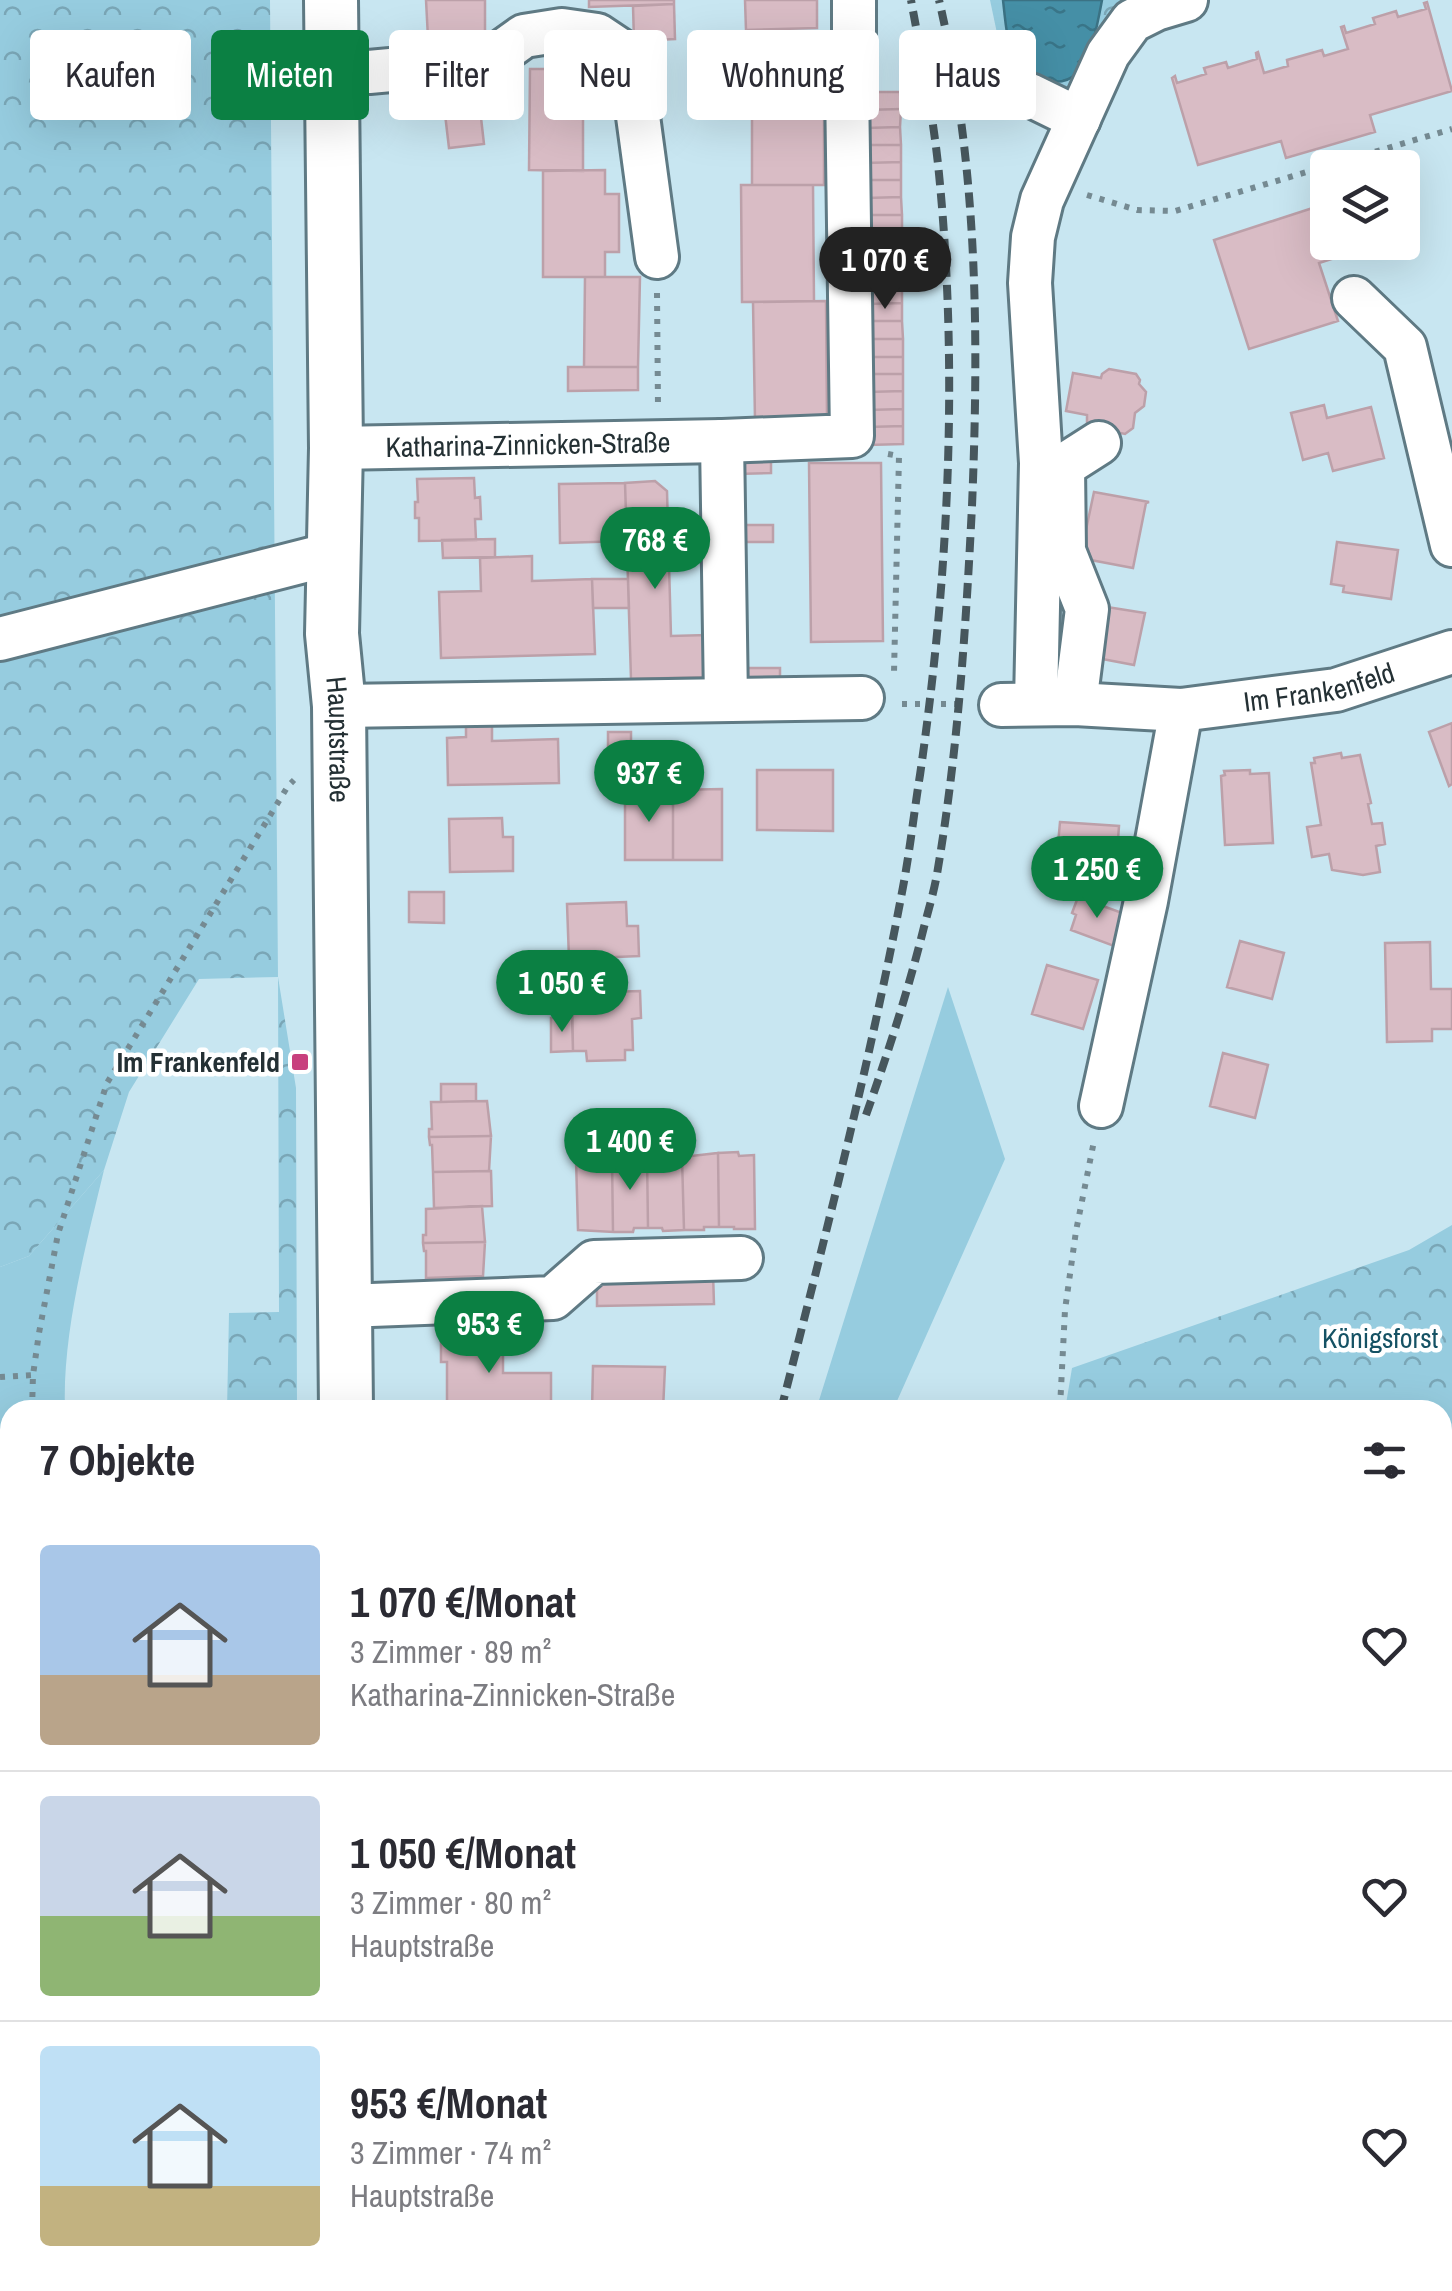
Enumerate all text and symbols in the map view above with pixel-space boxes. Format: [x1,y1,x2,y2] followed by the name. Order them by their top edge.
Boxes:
[30,30,191,120] chip: Kaufen
[211,30,369,120] chip: Mieten
[389,30,524,120] chip: Filter
[544,30,667,120] chip: Neu
[687,30,879,120] chip: Wohnung
[899,30,1036,120] chip: Haus
[1310,150,1420,260] map controls
[1310,150,1420,260] button: layers
[793,227,977,312] pin: 1 070 €
[841,238,929,281] text: 1 070 €
[385,423,671,466] street label: Katharina-Zinnicken-Straße
[585,507,725,592] pin: 768 €
[622,518,688,561] text: 768 €
[1241,653,1399,721] street label: Im Frankenfeld
[317,675,359,803] street label: Hauptstraße
[579,740,719,825] pin: 937 €
[616,751,682,794] text: 937 €
[1005,836,1189,921] pin: 1 250 €
[1053,847,1141,890] text: 1 250 €
[470,950,654,1035] pin: 1 050 €
[518,961,606,1004] text: 1 050 €
[117,1043,280,1081] place label: Im Frankenfeld
[289,1051,311,1073] marker: Im Frankenfeld
[538,1108,722,1193] pin: 1 400 €
[586,1119,674,1162] text: 1 400 €
[419,1291,559,1376] pin: 953 €
[456,1302,522,1345] text: 953 €
[1322,1319,1438,1357] park label: Königsforst
[40,1432,195,1488] text: 7 Objekte
[1357,1433,1412,1488] icon: filters
[350,1574,576,1630] text: 1 070 €/Monat
[120,1585,240,1705] icon: home
[1357,1618,1412,1673] icon: heart
[350,1630,551,1673] text: 3 Zimmer · 89 m²
[350,1673,675,1716] text: Katharina-Zinnicken-Straße
[350,1825,576,1881] text: 1 050 €/Monat
[120,1836,240,1956] icon: home
[1357,1869,1412,1924] icon: heart
[350,1881,551,1924] text: 3 Zimmer · 80 m²
[350,1924,494,1967] text: Hauptstraße
[350,2075,547,2131] text: 953 €/Monat
[120,2086,240,2206] icon: home
[1357,2119,1412,2174] icon: heart
[350,2131,551,2174] text: 3 Zimmer · 74 m²
[350,2174,494,2217] text: Hauptstraße

